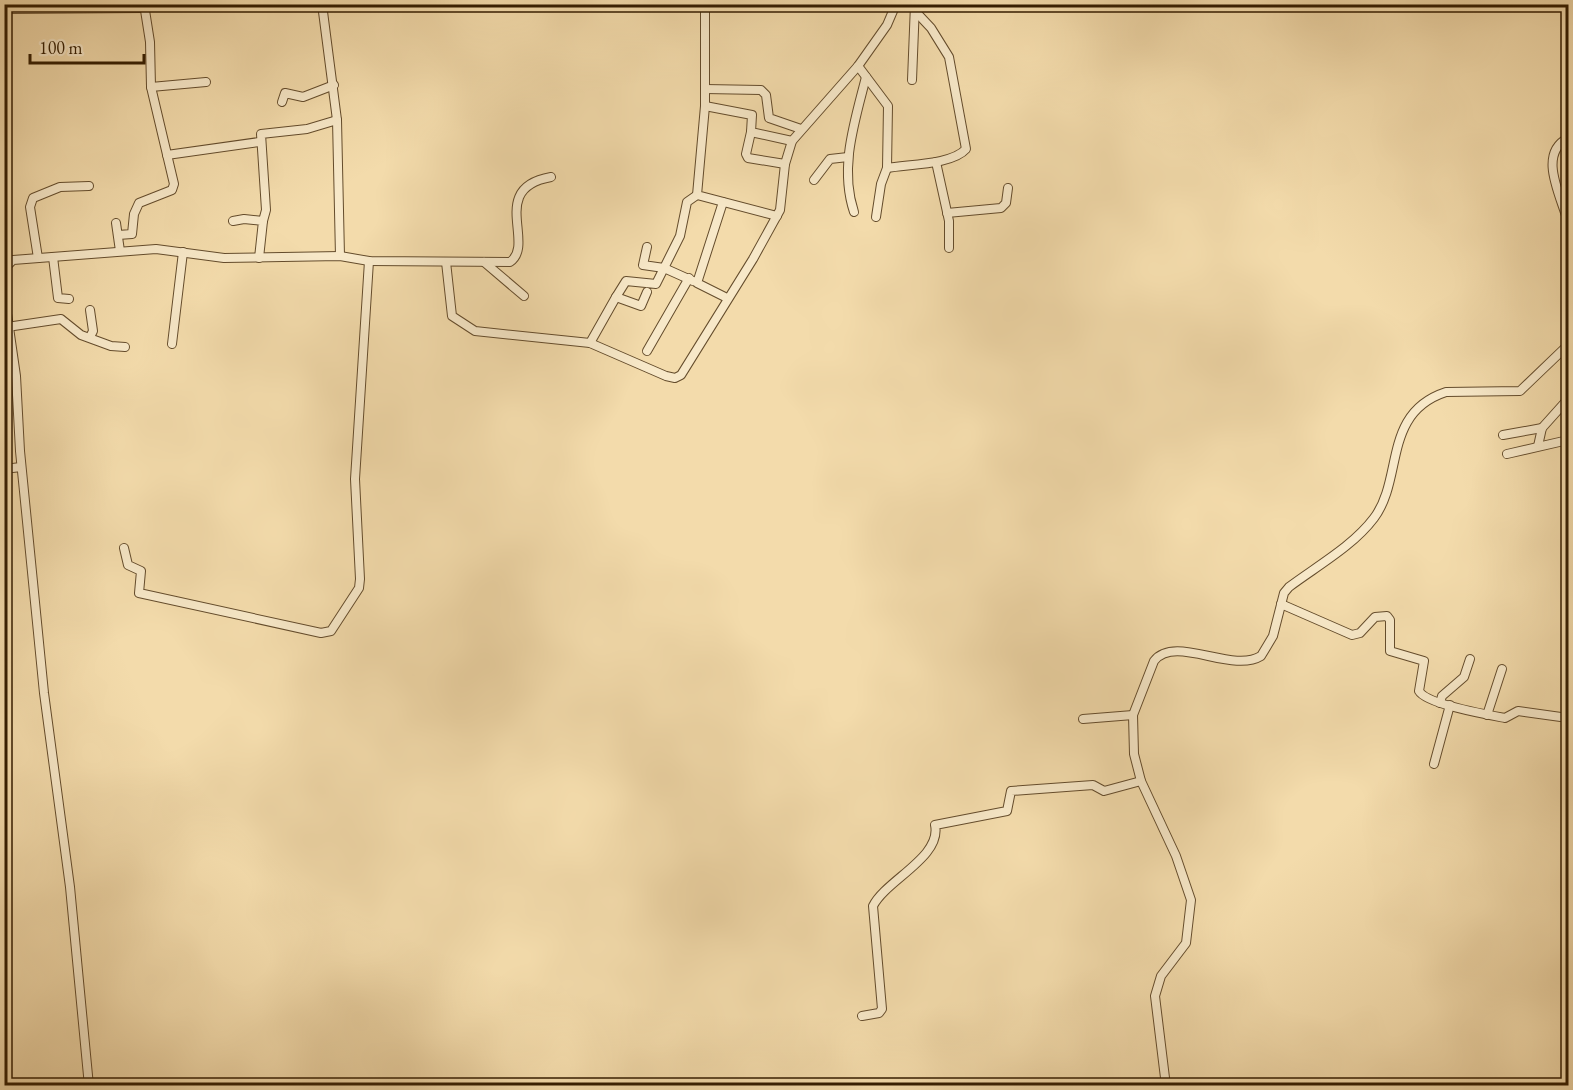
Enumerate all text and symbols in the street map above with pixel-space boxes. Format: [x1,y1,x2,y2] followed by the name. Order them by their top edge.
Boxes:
[30,27,144,65] scale bar
[39,36,83,59] text: 100 m

